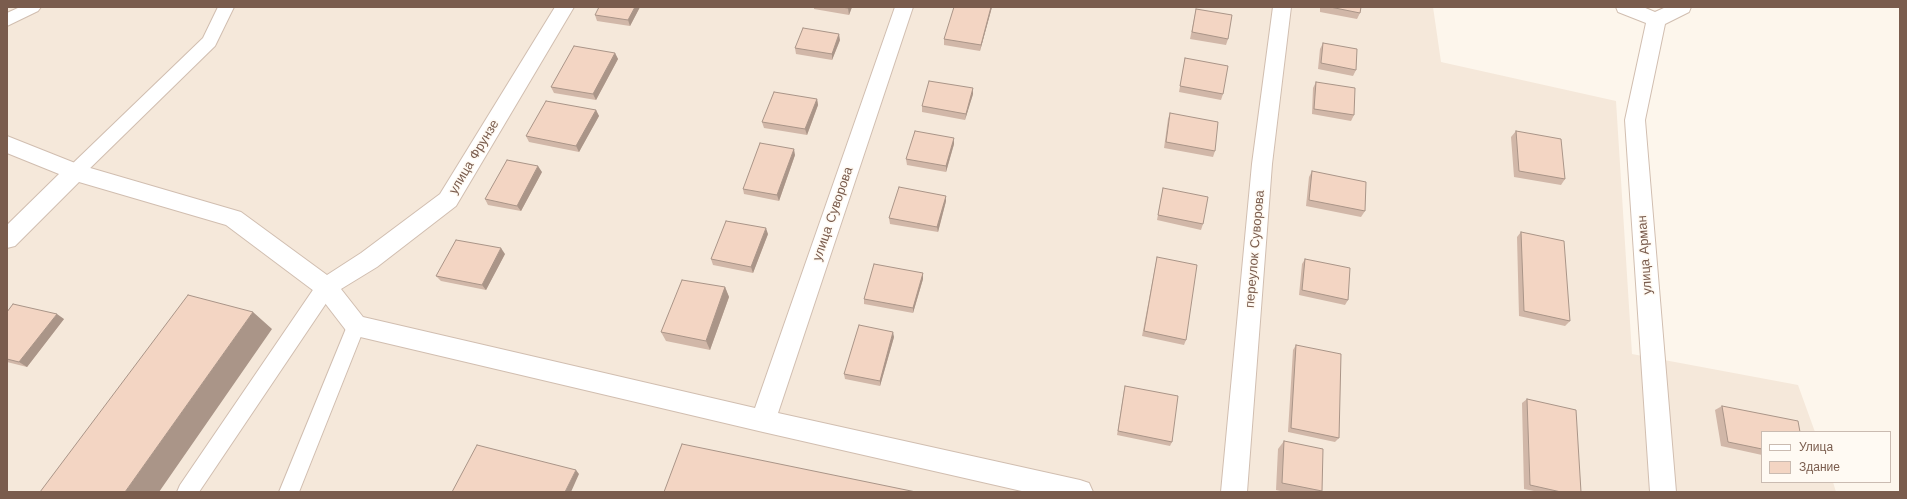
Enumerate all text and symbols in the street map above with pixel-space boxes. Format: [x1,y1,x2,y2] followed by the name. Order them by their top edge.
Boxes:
[446,117,502,197] street label: улица Фрунзе
[810,165,856,263] street label: улица Суворова
[1242,189,1268,309] street label: переулок Суворова
[1634,215,1656,295] street label: улица Арман
[1761,431,1891,483] legend
[1799,440,1833,454] text: Улица
[1799,460,1840,474] text: Здание

